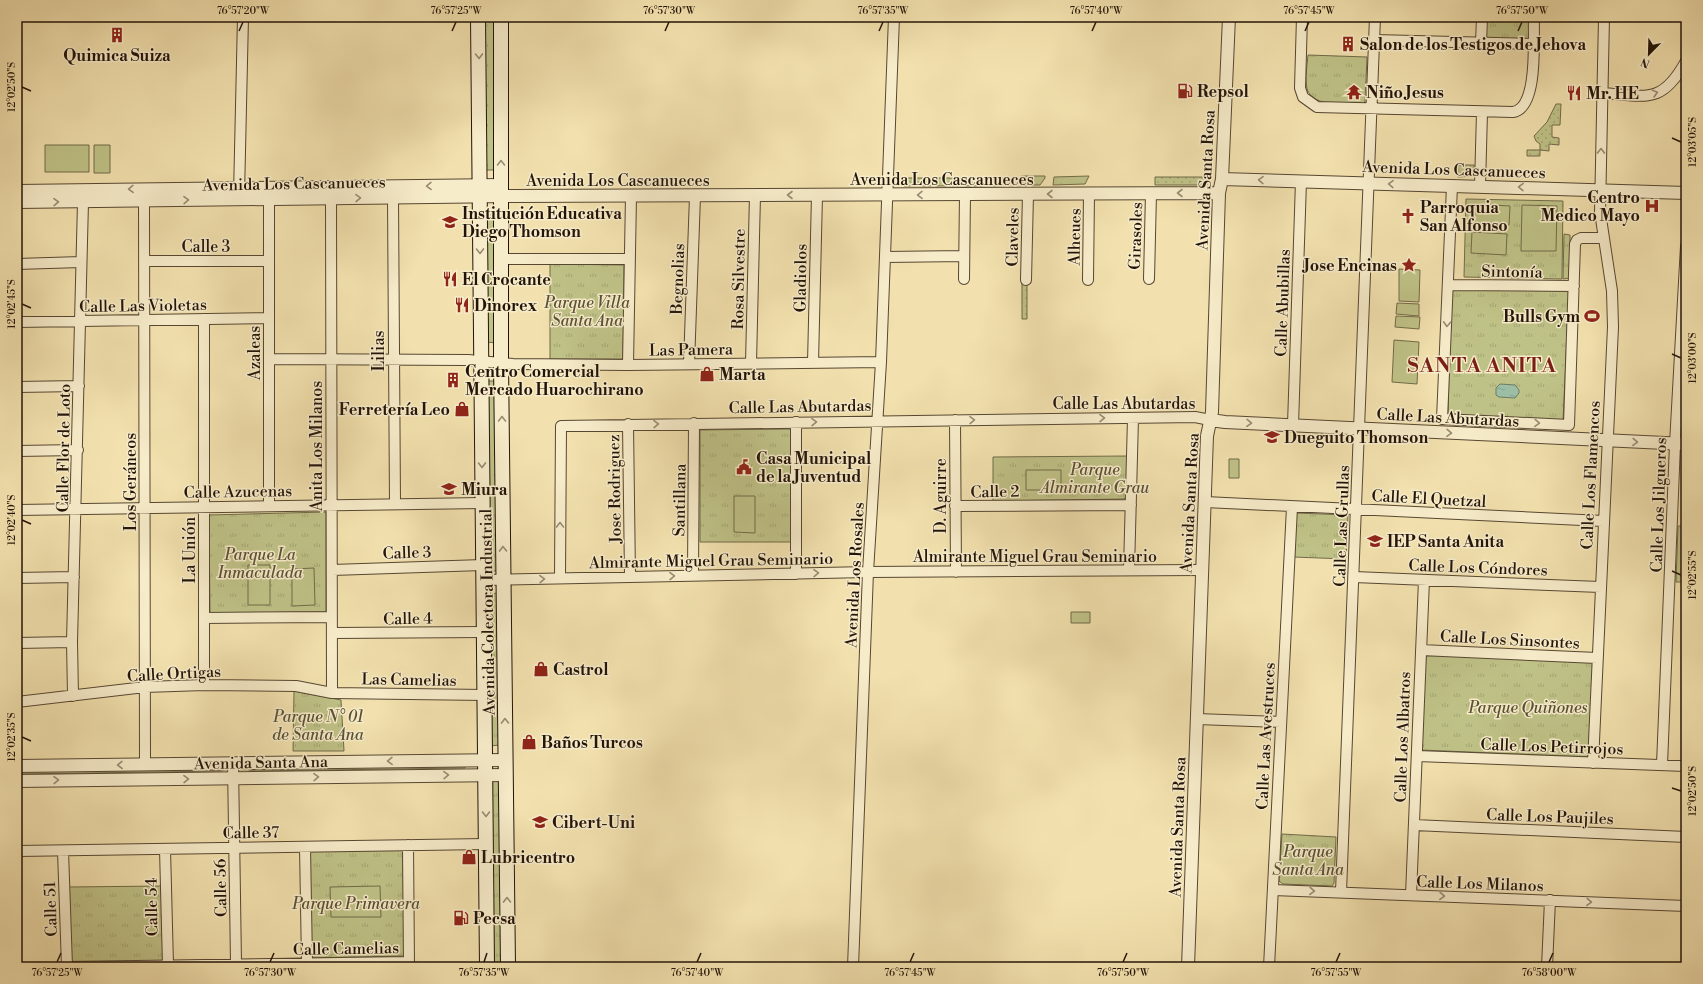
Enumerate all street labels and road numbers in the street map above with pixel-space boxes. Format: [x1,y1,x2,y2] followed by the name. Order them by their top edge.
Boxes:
[1192,109,1220,252] street label: Avenida Santa Rosa
[1361,157,1546,183] street label: Avenida Los Cascanueces
[849,170,1034,190] street label: Avenida Los Cascanueces
[525,171,710,191] street label: Avenida Los Cascanueces
[201,172,386,196] street label: Avenida Los Cascanueces
[1125,202,1147,270] street label: Girasoles
[1002,207,1024,267] street label: Claveles
[1064,208,1086,267] street label: Alheues
[728,228,750,330] street label: Rosa Silvestre
[182,237,231,257] street label: Calle 3
[667,243,689,316] street label: Begnolias
[790,243,812,313] street label: Gladiolos
[1271,249,1295,357] street label: Calle Abubillas
[1481,261,1544,283] street label: Sintonía
[79,295,207,317] street label: Calle Las Violetas
[245,326,265,381] street label: Azaleas
[369,331,389,372] street label: Lilias
[649,339,734,361] street label: Las Pamera
[307,381,327,512] street label: Anita Los Milanos
[53,383,75,513] street label: Calle Flor de Loto
[1053,394,1195,414] street label: Calle Las Abutardas
[728,396,872,418] street label: Calle Las Abutardas
[1577,400,1605,550] street label: Calle Los Flamencos
[1376,404,1520,432] street label: Calle Las Abutardas
[1176,432,1204,575] street label: Avenida Santa Rosa
[121,433,141,531] street label: Los Geráneos
[604,434,626,545] street label: Jose Rodriguez
[1647,437,1671,573] street label: Calle Los Jilgueros
[931,458,951,534] street label: D. Aguirre
[669,462,691,537] street label: Santillana
[1330,465,1354,587] street label: Calle Las Grullas
[184,481,292,503] street label: Calle Azucenas
[970,482,1020,502] street label: Calle 2
[1371,486,1487,512] street label: Calle El Quetzal
[841,502,869,649] street label: Avenida Los Rosales
[476,508,500,717] street label: Avenida Colectora Industrial
[180,516,200,583] street label: La Unión
[382,542,432,564] street label: Calle 3
[912,547,1157,567] street label: Almirante Miguel Grau Seminario
[588,549,833,573] street label: Almirante Miguel Grau Seminario
[1408,556,1548,580] street label: Calle Los Cóndores
[383,609,433,629] street label: Calle 4
[1440,626,1580,654] street label: Calle Los Sinsontes
[127,662,222,686] street label: Calle Ortigas
[1252,662,1280,810] street label: Calle Las Avestruces
[361,669,457,691] street label: Las Camelias
[1391,671,1415,803] street label: Calle Los Albatros
[1480,735,1624,759] street label: Calle Los Petirrojos
[193,752,329,774] street label: Avenida Santa Ana
[1166,756,1190,899] street label: Avenida Santa Rosa
[1486,805,1614,829] street label: Calle Los Paujiles
[223,823,279,843] street label: Calle 37
[210,858,232,917] street label: Calle 56
[1416,872,1544,896] street label: Calle Los Milanos
[141,877,163,936] street label: Calle 54
[40,881,62,937] street label: Calle 51
[293,938,399,960] street label: Calle Camelias

